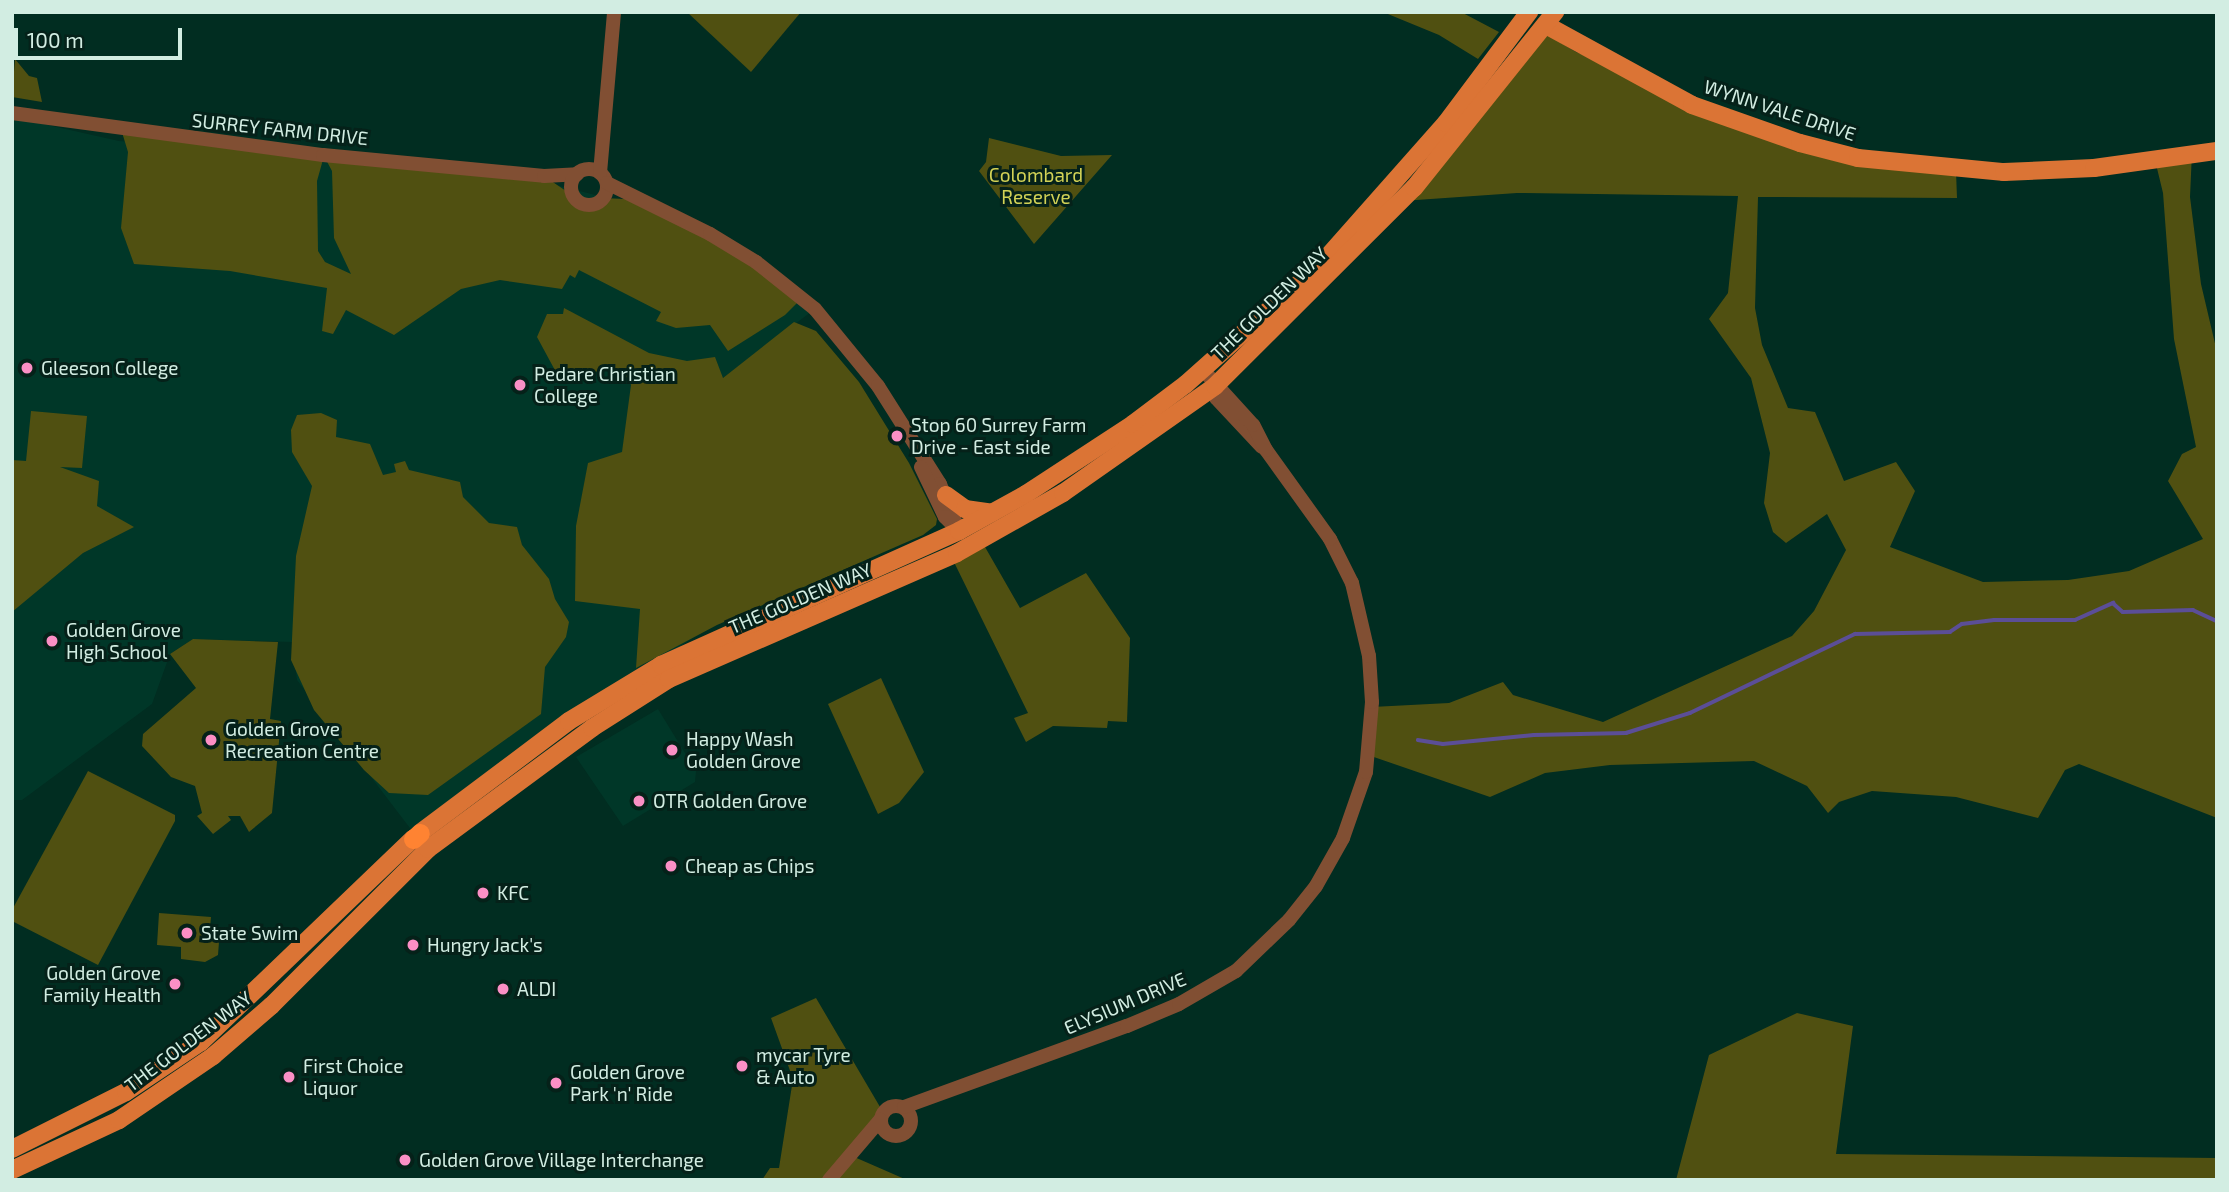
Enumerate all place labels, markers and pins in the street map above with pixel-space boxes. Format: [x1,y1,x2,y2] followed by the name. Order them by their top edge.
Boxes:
[41,357,179,379] place label: Gleeson College
[19,360,35,376] marker: Gleeson College
[534,363,676,407] place label: Pedare Christian College
[512,377,528,393] marker: Pedare Christian College
[911,414,1087,458] place label: Stop 60 Surrey Farm Drive - East side
[889,428,905,444] marker: Stop 60 Surrey Farm Drive - East side
[66,619,181,663] place label: Golden Grove High School
[44,633,60,649] marker: Golden Grove High School
[225,718,379,762] place label: Golden Grove Recreation Centre
[686,728,801,772] place label: Happy Wash Golden Grove
[203,732,219,748] marker: Golden Grove Recreation Centre
[664,742,680,758] marker: Happy Wash Golden Grove
[653,790,807,812] place label: OTR Golden Grove
[631,793,647,809] marker: OTR Golden Grove
[685,855,814,877] place label: Cheap as Chips
[663,858,679,874] marker: Cheap as Chips
[497,882,529,904] place label: KFC
[475,885,491,901] marker: KFC
[201,922,298,944] place label: State Swim
[179,925,195,941] marker: State Swim
[427,934,544,956] place label: Hungry Jack's
[405,937,421,953] marker: Hungry Jack's
[43,962,161,1006] place label: Golden Grove Family Health
[167,976,183,992] marker: Golden Grove Family Health
[517,978,556,1000] place label: ALDI
[495,981,511,997] marker: ALDI
[756,1044,851,1088] place label: mycar Tyre & Auto
[303,1055,403,1099] place label: First Choice Liquor
[734,1058,750,1074] marker: mycar Tyre & Auto
[570,1061,685,1105] place label: Golden Grove Park 'n' Ride
[281,1069,297,1085] marker: First Choice Liquor
[548,1075,564,1091] marker: Golden Grove Park 'n' Ride
[419,1149,704,1171] place label: Golden Grove Village Interchange
[397,1152,413,1168] marker: Golden Grove Village Interchange

